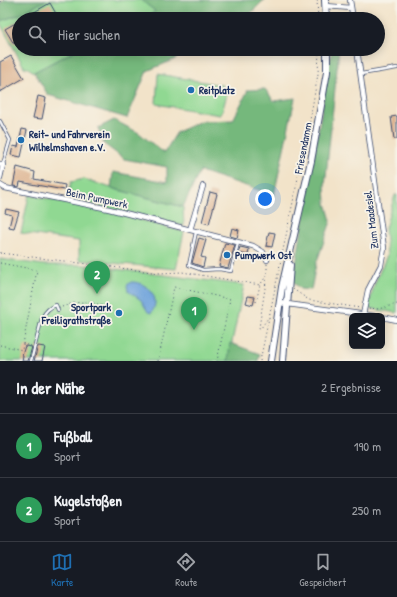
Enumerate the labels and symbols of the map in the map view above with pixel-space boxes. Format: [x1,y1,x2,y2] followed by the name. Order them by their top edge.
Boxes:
[199,83,235,98] place label: Reitplatz
[186,85,196,95] marker: Reitplatz
[291,120,315,176] street label: Friesendamm
[29,127,110,154] place label: Reit- und Fahrverein Wilhelmshaven e.V.
[16,135,26,145] marker: Reit- und Fahrverein Wilhelmshaven e.V.
[65,185,129,211] street label: Beim Pumpwerk
[255,189,275,209] your location
[361,190,381,250] street label: Zum Maadesiel
[235,248,293,263] place label: Pumpwerk Ost
[222,250,232,260] marker: Pumpwerk Ost
[84,261,110,294] pin: 2
[181,297,207,330] pin: 1
[41,300,112,328] place label: Sportpark Freiligrathstraße
[114,308,124,318] marker: Sportpark Freiligrathstraße

